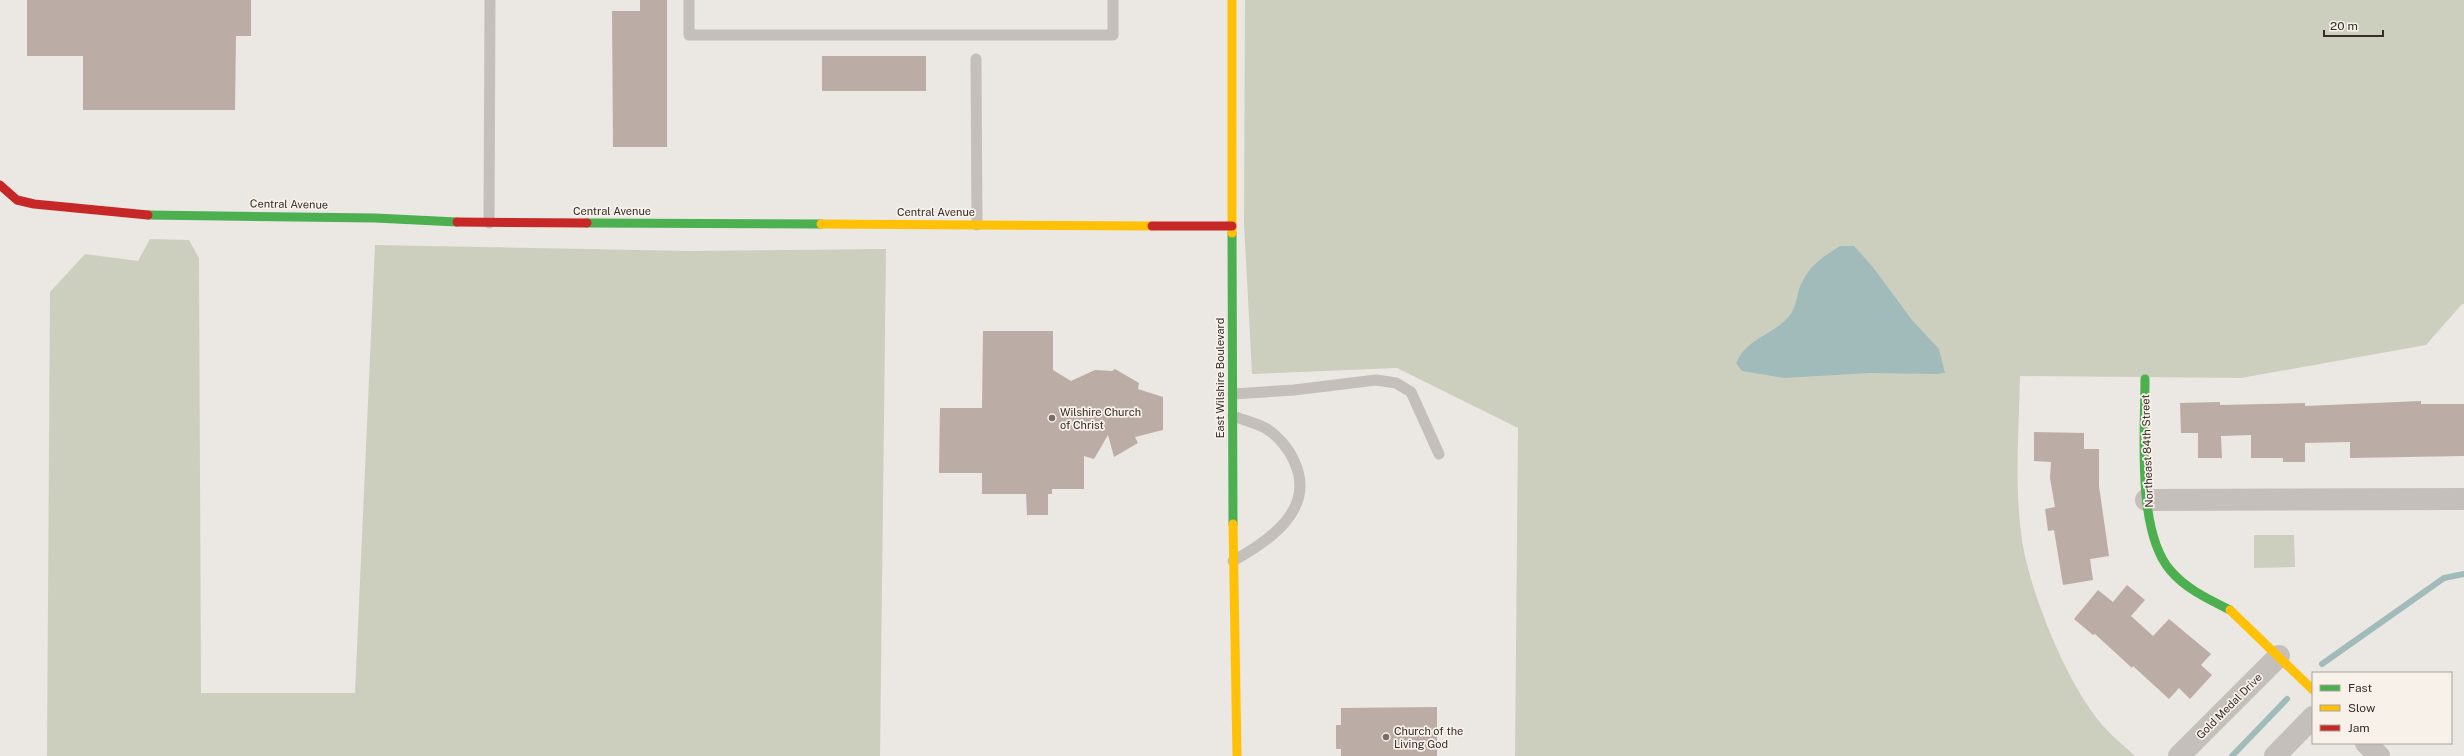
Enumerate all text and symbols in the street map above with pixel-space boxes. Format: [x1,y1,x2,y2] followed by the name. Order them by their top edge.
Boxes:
[2324,12,2383,38] scale bar
[2330,19,2358,33] text: 20 m
[250,197,328,211] street label: Central Avenue
[573,205,651,217] street label: Central Avenue
[897,206,975,218] street label: Central Avenue
[1214,318,1226,438] street label: East Wilshire Boulevard
[2139,394,2155,508] street label: Northeast 84th Street
[1060,406,1141,431] place label: Wilshire Church of Christ
[1047,413,1057,423] marker: Wilshire Church of Christ
[2194,671,2264,741] street label: Gold Medal Drive
[2312,672,2452,744] legend
[2348,681,2373,695] text: Fast
[2348,701,2376,715] text: Slow
[2348,721,2370,735] text: Jam
[1394,725,1463,750] place label: Church of the Living God
[1381,732,1391,742] marker: Church of the Living God

